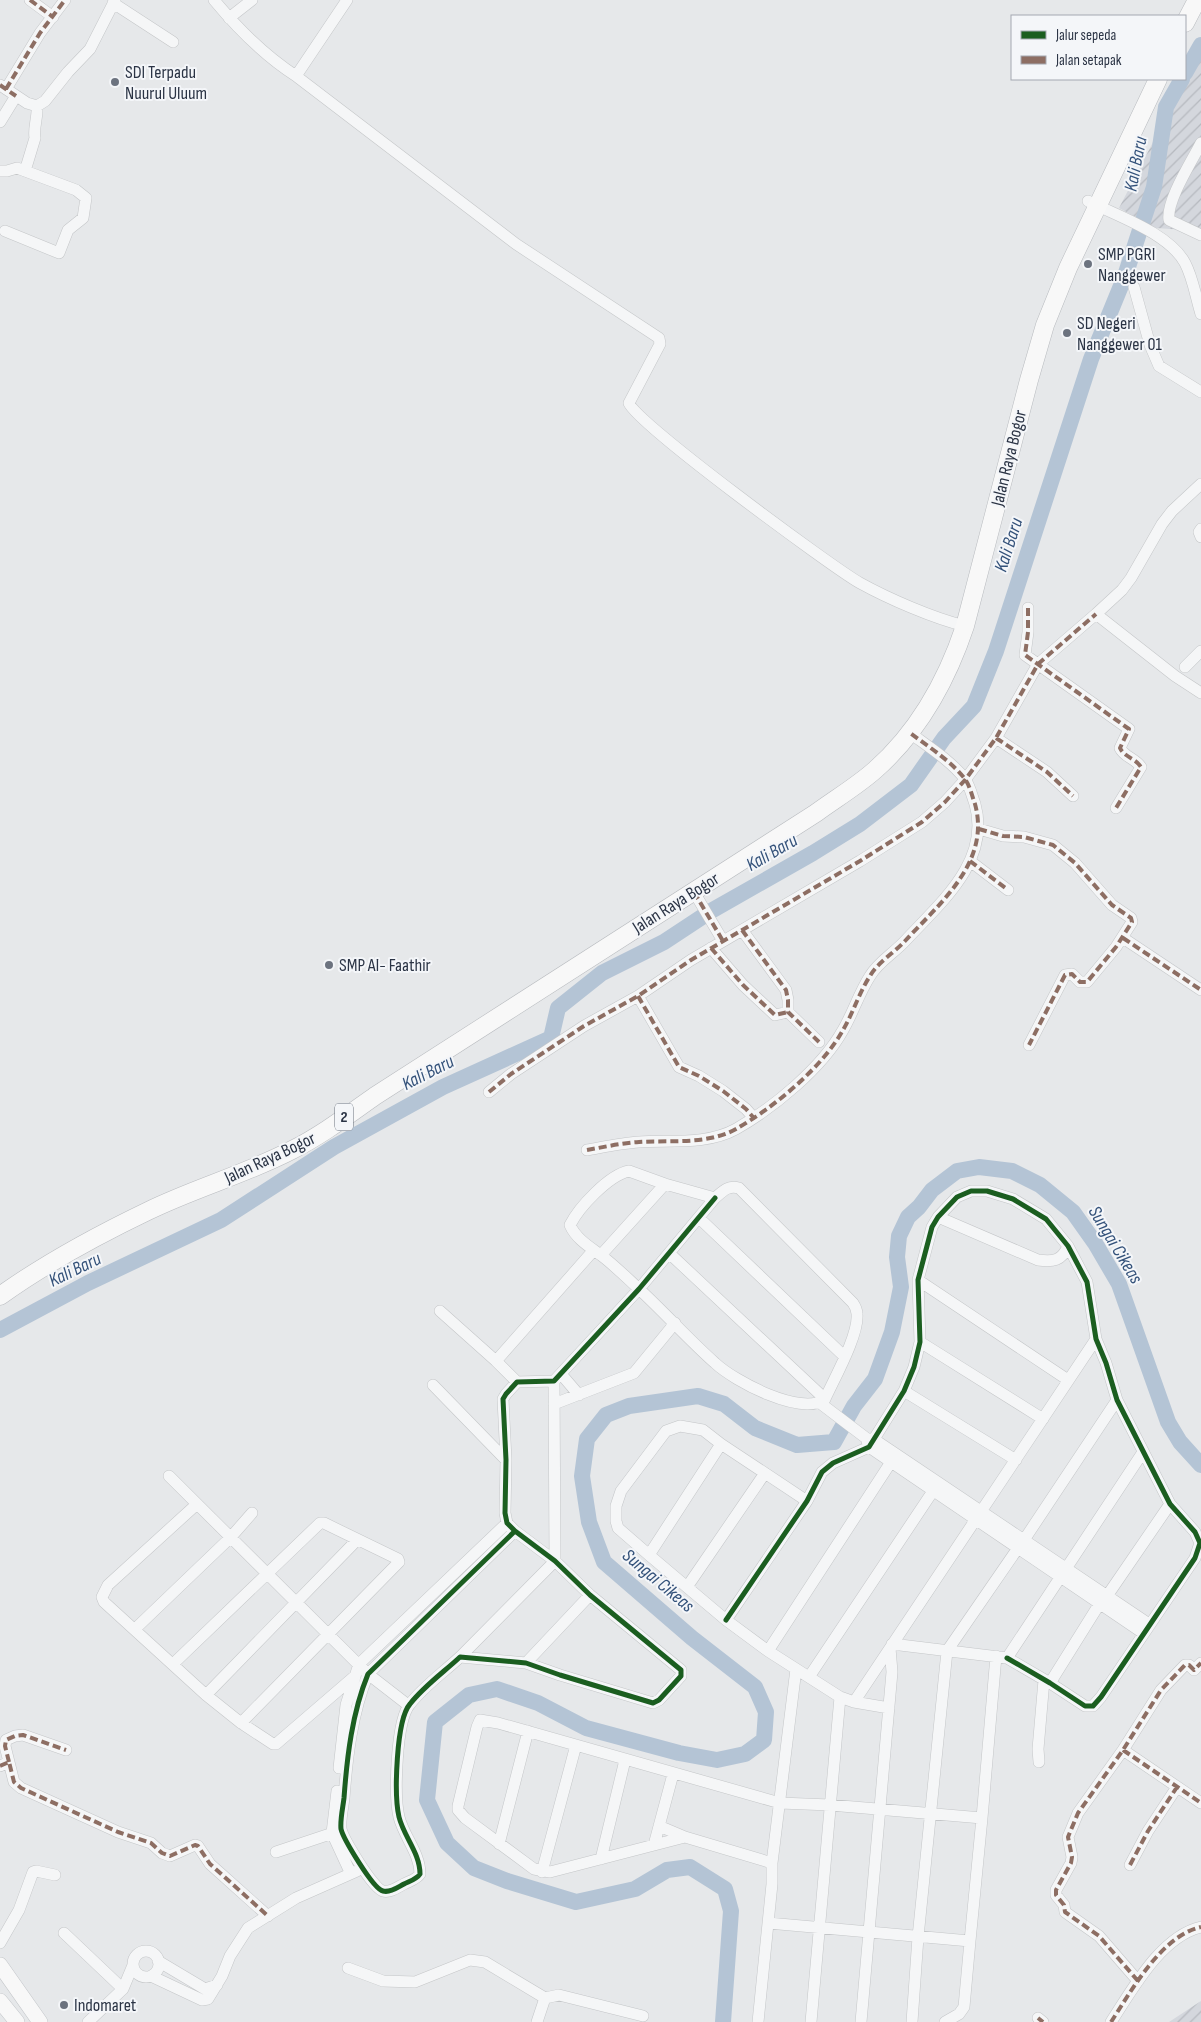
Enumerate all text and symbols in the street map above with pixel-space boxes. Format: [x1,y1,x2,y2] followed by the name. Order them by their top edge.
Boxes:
[1011,15,1186,80] legend
[1055,26,1117,45] text: Jalur sepeda
[1055,51,1122,70] text: Jalan setapak
[125,62,207,104] place label: SDI Terpadu Nuurul Uluum
[109,76,121,88] marker: SDI Terpadu Nuurul Uluum
[1119,135,1153,193] water label: Kali Baru
[1098,244,1166,286] place label: SMP PGRI Nanggewer
[1082,258,1094,270] marker: SMP PGRI Nanggewer
[1077,313,1163,355] place label: SD Negeri Nanggewer 01
[1061,327,1073,339] marker: SD Negeri Nanggewer 01
[987,408,1031,509] street label: Jalan Raya Bogor
[990,515,1029,575] water label: Kali Baru
[742,829,802,877] water label: Kali Baru
[628,868,723,938] street label: Jalan Raya Bogor
[339,955,431,976] place label: SMP Al- Faathir
[323,959,335,971] marker: SMP Al- Faathir
[398,1050,458,1096] water label: Kali Baru
[335,1104,353,1130] road number: 2
[220,1128,319,1189] street label: Jalan Raya Bogor
[1083,1202,1147,1288] water label: Sungai Cikeas
[45,1247,105,1292] water label: Kali Baru
[617,1544,699,1618] water label: Sungai Cikeas
[74,1995,137,2016] place label: Indomaret
[58,1999,70,2011] marker: Indomaret

